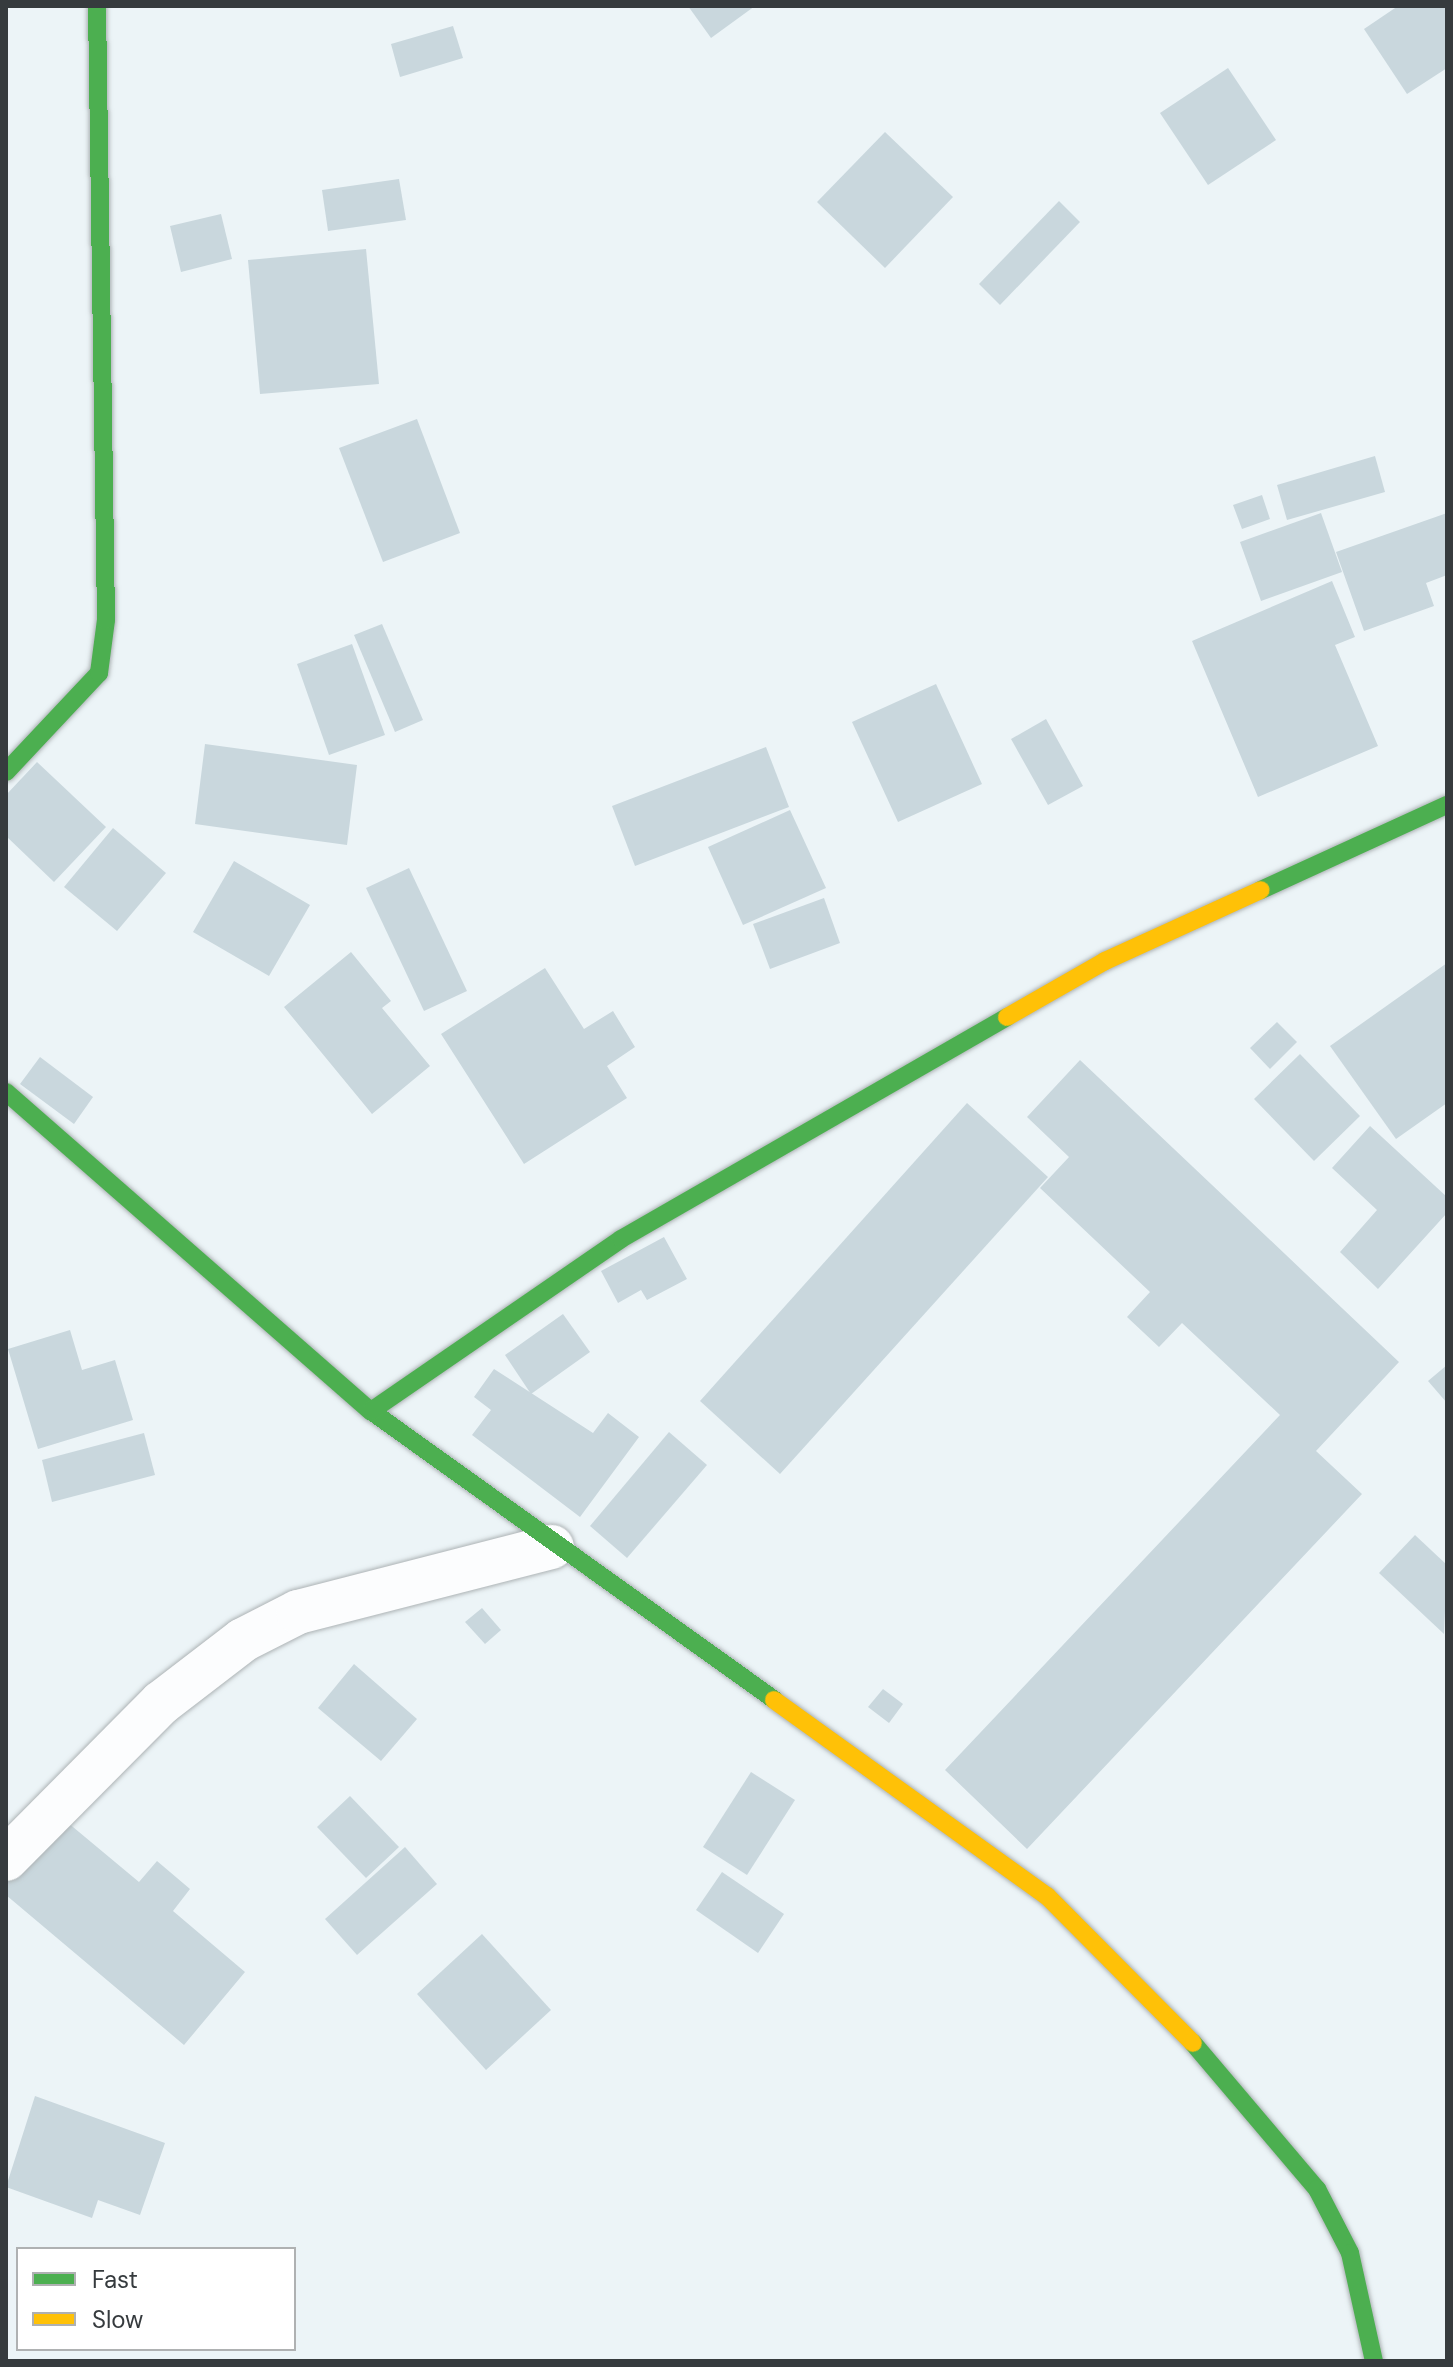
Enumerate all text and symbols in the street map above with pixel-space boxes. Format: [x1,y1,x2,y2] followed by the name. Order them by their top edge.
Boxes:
[16,2247,296,2351] legend
[92,2264,138,2295] text: Fast
[92,2304,143,2335] text: Slow

